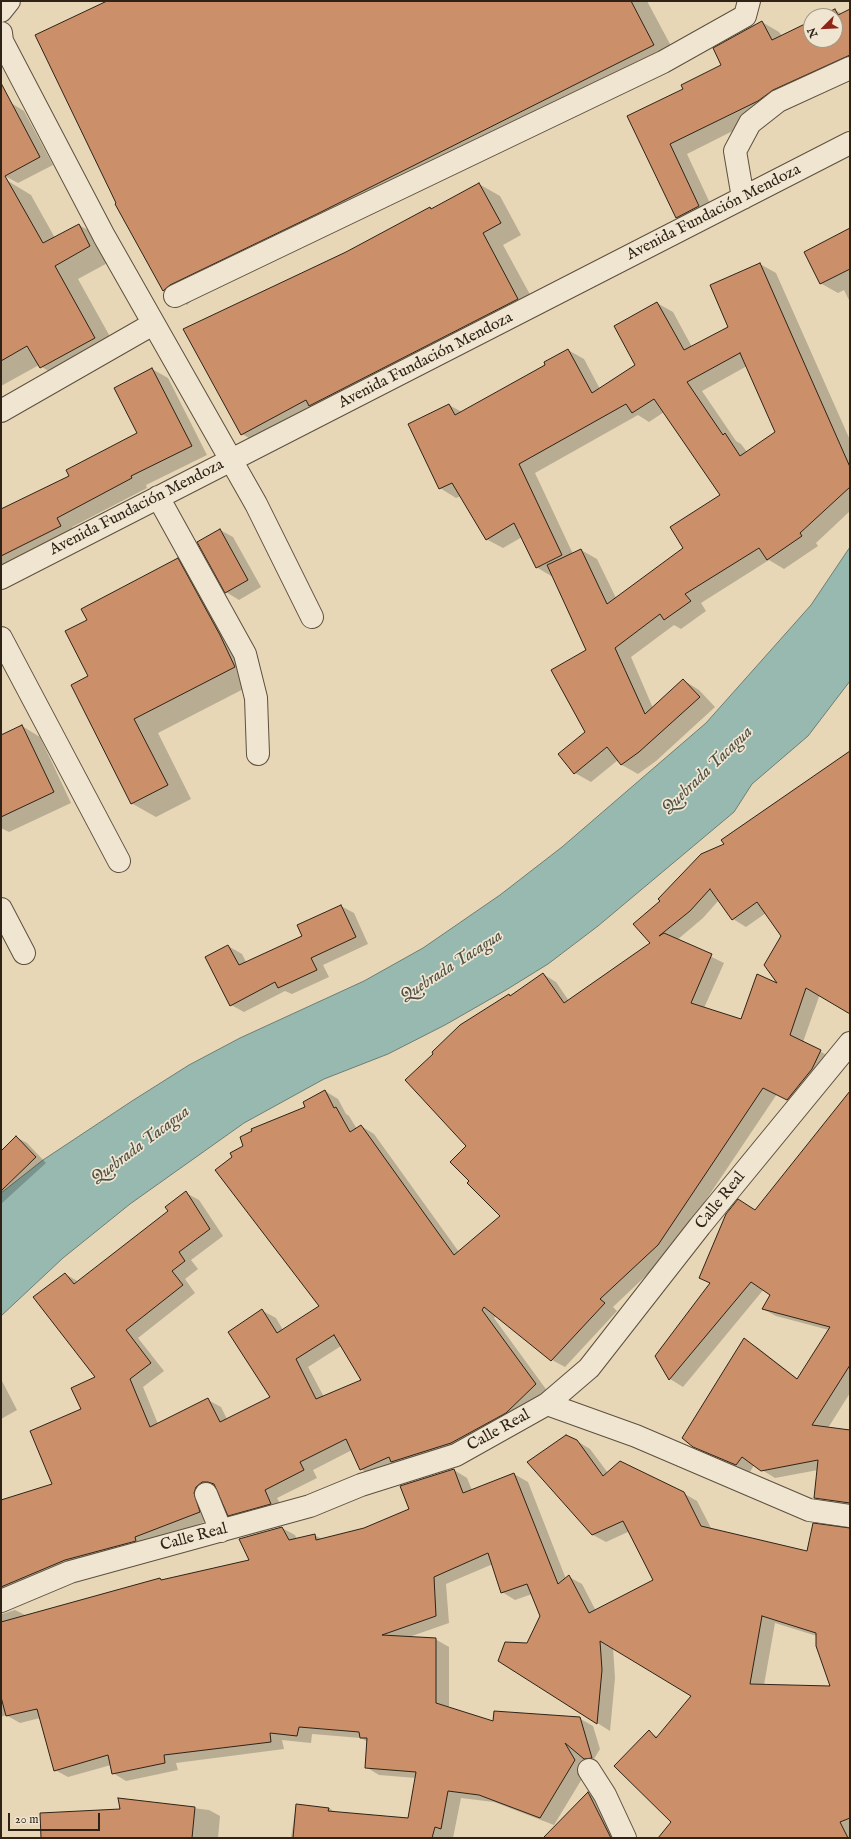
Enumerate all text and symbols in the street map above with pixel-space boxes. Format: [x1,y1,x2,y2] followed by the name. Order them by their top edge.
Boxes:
[803,8,843,48] north arrow
[805,25,821,40] text: N
[624,161,804,265] street label: Avenida Fundación Mendoza
[336,309,516,413] street label: Avenida Fundación Mendoza
[47,456,227,560] street label: Avenida Fundación Mendoza
[658,723,758,819] water label: Quebrada Tacagua
[397,926,507,1008] water label: Quebrada Tacagua
[88,1102,194,1190] water label: Quebrada Tacagua
[692,1168,750,1234] street label: Calle Real
[464,1406,534,1456] street label: Calle Real
[158,1520,230,1556] street label: Calle Real
[10,1805,102,1831] scale bar
[15,1812,38,1827] text: 20 m

